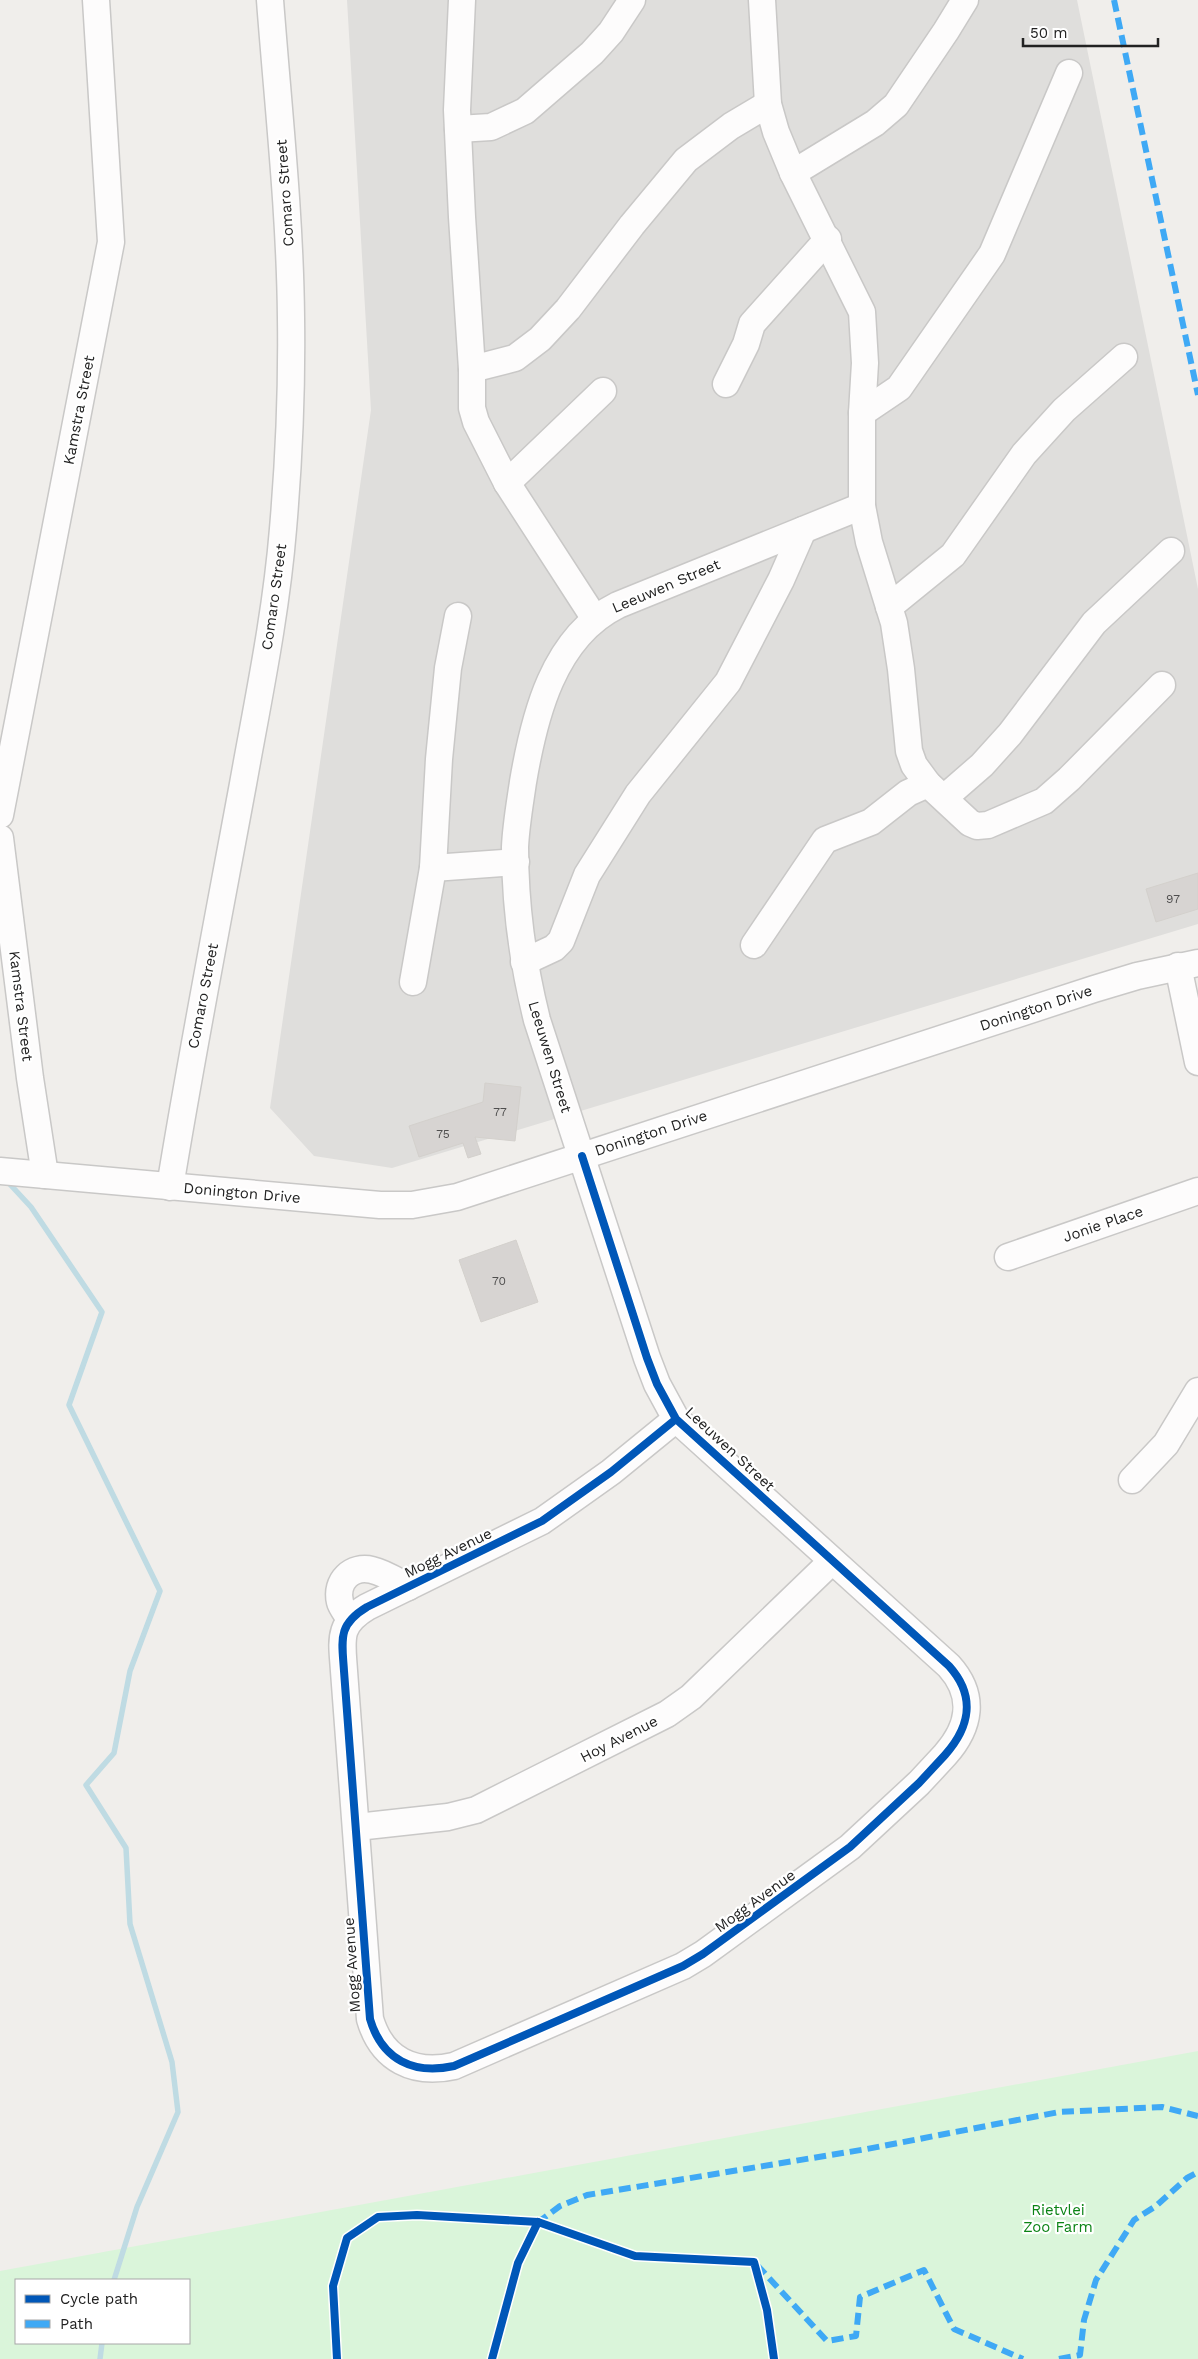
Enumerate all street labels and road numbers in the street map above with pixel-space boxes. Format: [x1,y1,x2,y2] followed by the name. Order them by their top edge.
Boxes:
[272,138,298,247] street label: Comaro Street
[60,353,99,466] street label: Kamstra Street
[258,542,290,651] street label: Comaro Street
[609,555,723,617] street label: Leeuwen Street
[184,941,222,1050] street label: Comaro Street
[5,950,37,1063] street label: Kamstra Street
[977,981,1095,1035] street label: Donington Drive
[524,999,576,1116] street label: Leeuwen Street
[592,1106,710,1160] street label: Donington Drive
[183,1179,301,1207] street label: Donington Drive
[1060,1202,1146,1246] street label: Jonie Place
[682,1403,779,1496] street label: Leeuwen Street
[401,1524,495,1582] street label: Mogg Avenue
[577,1712,661,1766] street label: Hoy Avenue
[711,1866,799,1936] street label: Mogg Avenue
[340,1917,364,2013] street label: Mogg Avenue

